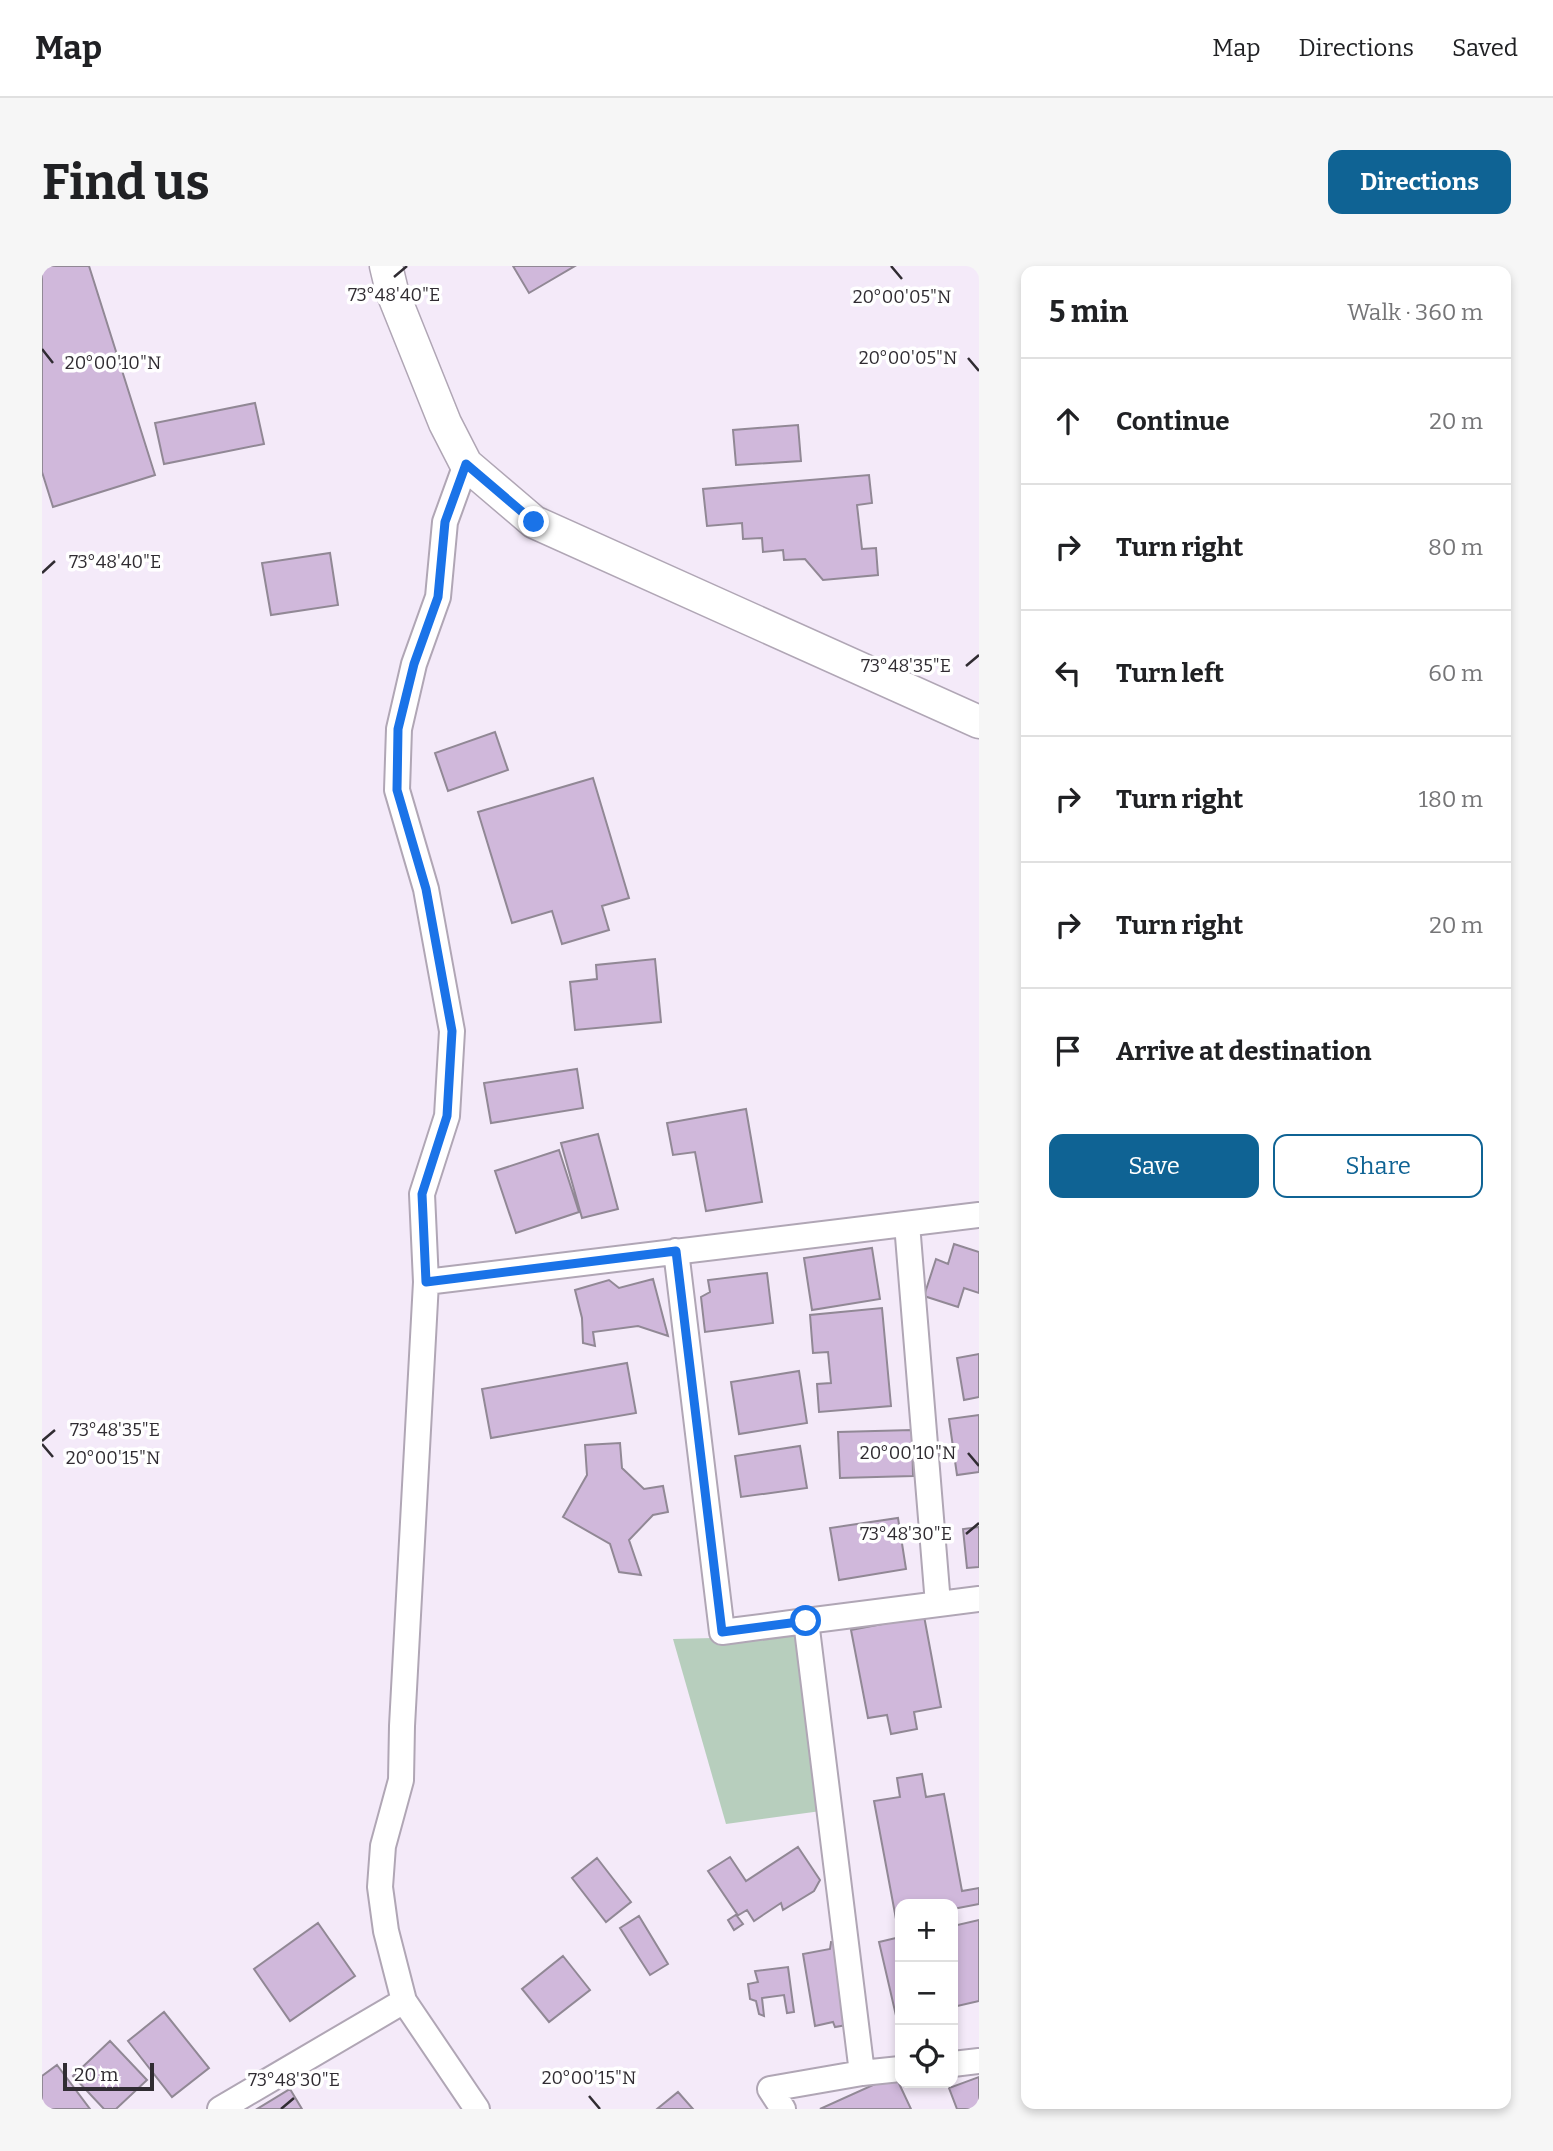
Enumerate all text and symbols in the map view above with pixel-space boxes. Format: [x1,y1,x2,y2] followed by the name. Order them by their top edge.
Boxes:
[35,28,102,68] text: Map
[1212,34,1261,62] text: Map
[1299,34,1414,62] text: Directions
[1452,34,1518,62] text: Saved
[1328,150,1511,214] button: Directions
[42,153,210,212] text: Find us
[348,284,440,306] text: 73°48'40"E
[853,286,951,308] text: 20°00'05"N
[1049,294,1128,330] text: 5 min
[1347,298,1483,326] text: Walk · 360 m
[859,347,957,369] text: 20°00'05"N
[65,352,161,374] text: 20°00'10"N
[1049,402,1087,440] icon: ahead
[1116,406,1230,437] text: Continue
[1429,407,1483,435] text: 20 m
[518,506,549,537] route end
[1049,528,1087,566] icon: right
[1116,532,1243,563] text: Turn right
[1428,533,1483,561] text: 80 m
[69,551,161,573] text: 73°48'40"E
[1049,654,1087,692] icon: left
[861,655,951,677] text: 73°48'35"E
[1116,658,1224,689] text: Turn left
[1428,659,1483,687] text: 60 m
[1049,780,1087,818] icon: right
[1116,784,1243,815] text: Turn right
[1419,785,1483,813] text: 180 m
[1049,906,1087,944] icon: right
[1116,910,1243,941] text: Turn right
[1429,911,1483,939] text: 20 m
[1049,1032,1087,1070] icon: arrive
[1116,1036,1371,1067] text: Arrive at destination
[1049,1134,1259,1198] button: Save
[1273,1134,1483,1198] button: Share
[70,1419,160,1441] text: 73°48'35"E
[860,1442,956,1464] text: 20°00'10"N
[66,1447,160,1469] text: 20°00'15"N
[860,1523,952,1545] text: 73°48'30"E
[790,1605,821,1636] route start
[895,1899,958,2088] map controls
[895,1899,958,1962] button: +
[895,1962,958,2025] button: −
[895,2025,958,2088] button: locate
[63,2060,154,2092] scale bar
[74,2063,118,2086] text: 20 m
[542,2067,636,2089] text: 20°00'15"N
[248,2069,340,2091] text: 73°48'30"E

